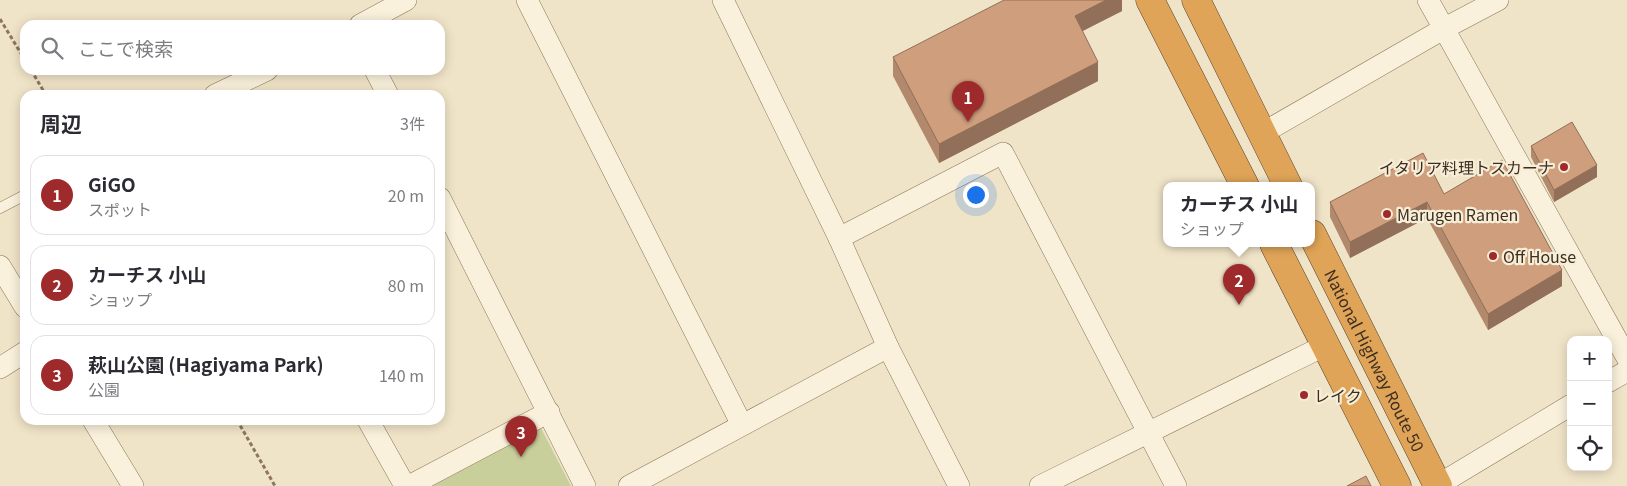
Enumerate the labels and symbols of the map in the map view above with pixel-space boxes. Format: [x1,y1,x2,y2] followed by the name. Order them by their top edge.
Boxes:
[952,81,984,122] pin: 1
[1379,155,1554,179] place label: イタリア料理トスカーナ
[1558,161,1570,173] marker: イタリア料理トスカーナ
[963,182,989,208] your location
[1397,202,1518,226] place label: Marugen Ramen
[1381,208,1393,220] marker: Marugen Ramen
[1503,244,1576,268] place label: Off House
[1487,250,1499,262] marker: Off House
[1223,264,1255,305] pin: 2
[1319,265,1431,456] street label: National Highway Route 50
[1314,383,1362,407] place label: レイク
[1298,389,1310,401] marker: レイク
[505,416,537,457] pin: 3

